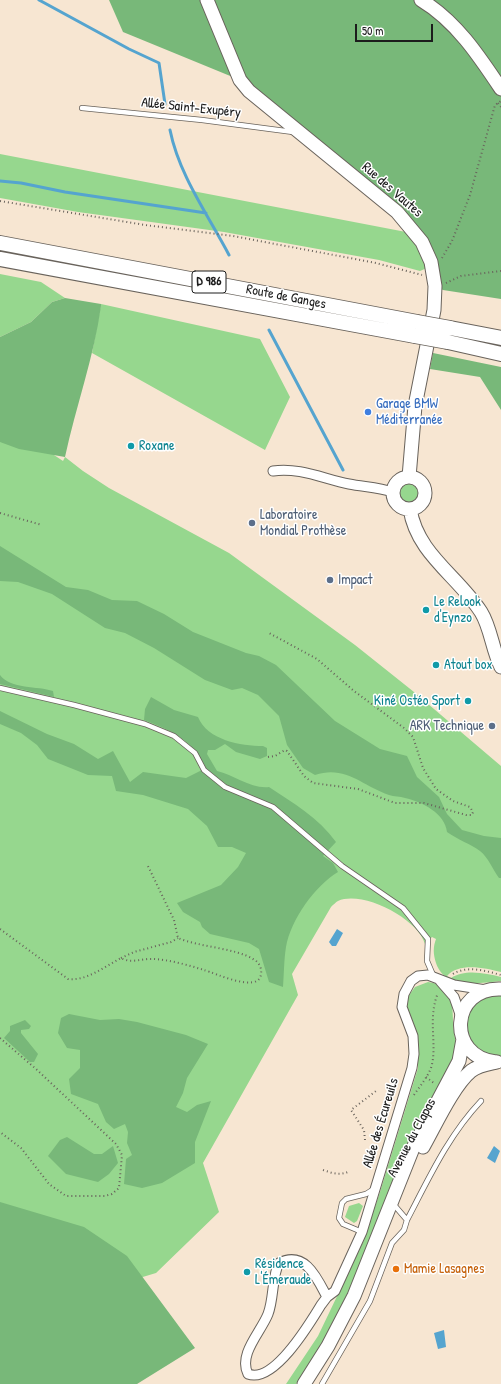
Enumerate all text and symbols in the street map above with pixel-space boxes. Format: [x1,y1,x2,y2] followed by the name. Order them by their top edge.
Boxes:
[357,16,435,42] scale bar
[362,22,383,39] text: 50 m
[140,94,242,122] street label: Allée Saint-Exupéry
[358,159,426,221] street label: Rue des Vautes
[192,271,226,293] road number: D 986
[245,281,327,313] street label: Route de Ganges
[376,396,443,428] place label: Garage BMW Méditerranée
[363,407,373,417] marker: Garage BMW Méditerranée
[139,438,175,454] place label: Roxane
[126,441,136,451] marker: Roxane
[260,507,346,540] place label: Laboratoire Mondial Prothèse
[247,518,257,528] marker: Laboratoire Mondial Prothèse
[338,572,373,588] place label: Impact
[325,575,335,585] marker: Impact
[434,594,481,626] place label: Le Relook d'Eynzo
[421,605,431,615] marker: Le Relook d'Eynzo
[444,657,493,673] place label: Atout box
[431,660,441,670] marker: Atout box
[374,693,460,709] place label: Kiné Ostéo Sport
[463,696,473,706] marker: Kiné Ostéo Sport
[410,718,484,734] place label: ARK Technique
[487,721,497,731] marker: ARK Technique
[359,1076,403,1170] street label: Allée des Écureuils
[384,1096,440,1180] street label: Avenue du Clapas
[255,1256,311,1288] place label: Résidence L'Émeraude
[404,1261,484,1277] place label: Mamie Lasagnes
[391,1264,401,1274] marker: Mamie Lasagnes
[242,1267,252,1277] marker: Résidence L'Émeraude

